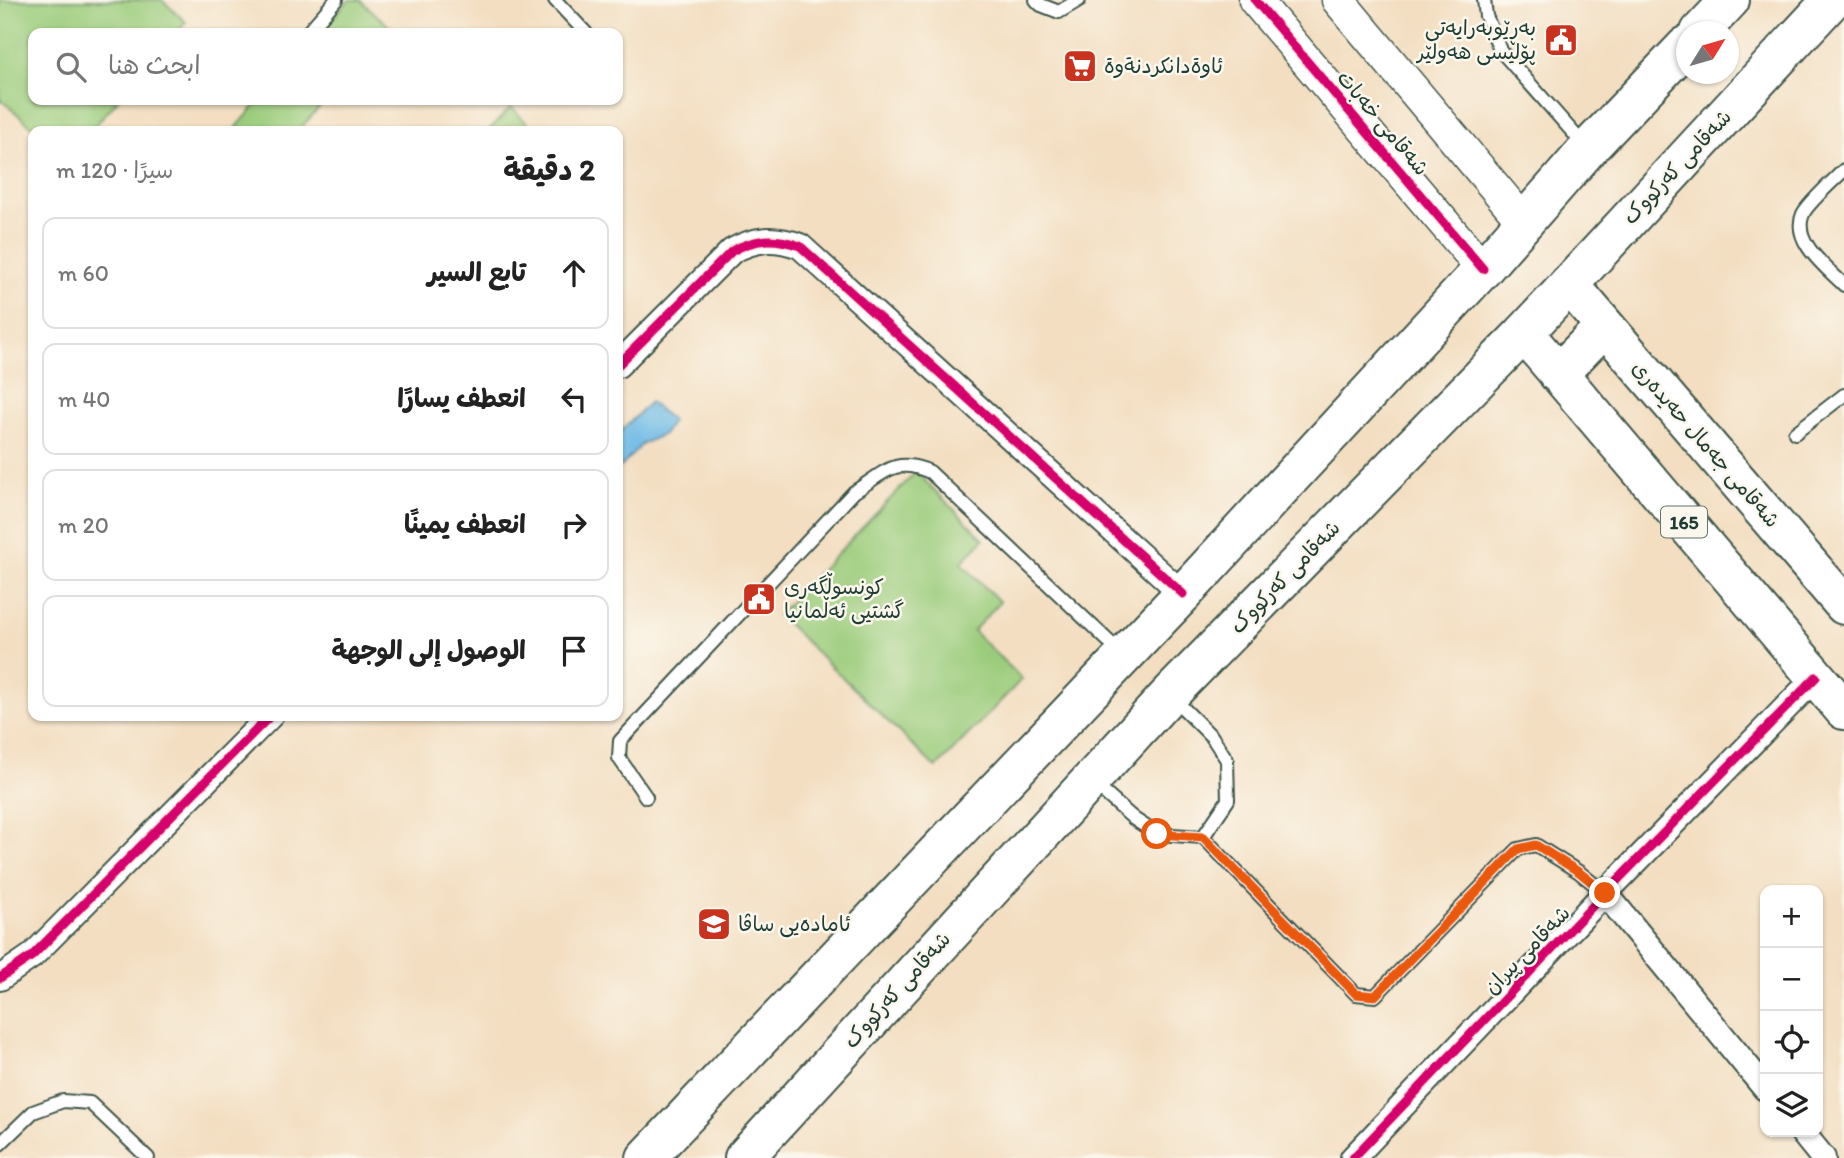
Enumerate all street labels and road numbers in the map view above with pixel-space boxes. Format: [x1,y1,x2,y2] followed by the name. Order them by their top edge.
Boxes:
[1331,65,1434,181] street label: شەقامی خەبات
[1617,104,1738,231] street label: شەقامی کەرکووک
[1626,355,1786,533] street label: شەقامی جەمال حەیدەری
[1661,506,1707,538] road number: 165
[1224,515,1346,640] street label: شەقامی کەرکووک
[1478,900,1576,1000] street label: شەقامی پیران
[838,926,957,1054] street label: شەقامی کەرکووک

